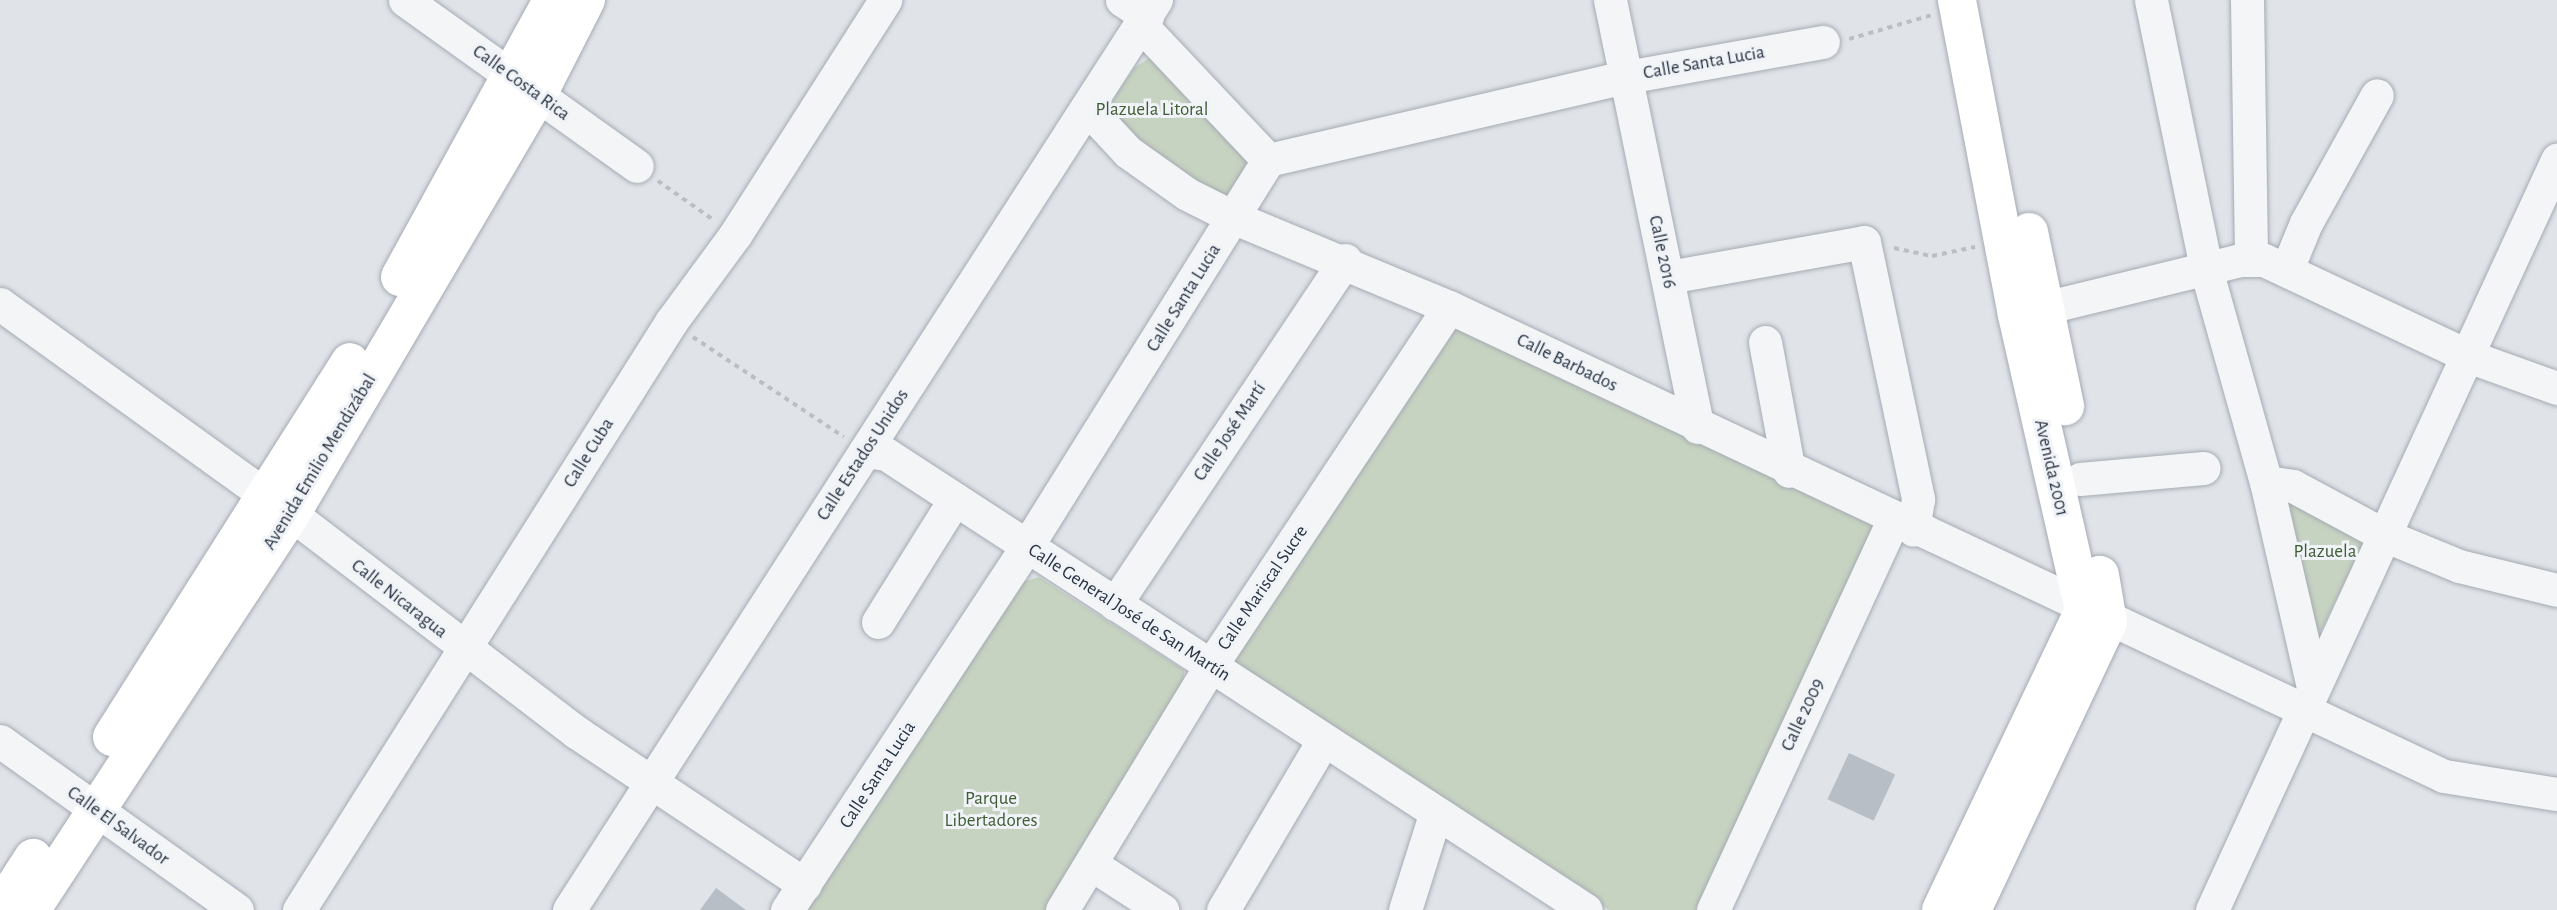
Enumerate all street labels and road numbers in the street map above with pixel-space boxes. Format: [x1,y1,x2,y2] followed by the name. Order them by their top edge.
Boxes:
[468,40,574,126] street label: Calle Costa Rica
[1641,41,1767,85] street label: Calle Santa Lucia
[1643,213,1681,291] street label: Calle 2016
[1142,240,1226,356] street label: Calle Santa Lucia
[1513,329,1621,397] street label: Calle Barbados
[258,370,382,554] street label: Avenida Emilio Mendizábal
[1189,378,1271,486] street label: Calle José Martí
[812,385,914,525] street label: Calle Estados Unidos
[559,414,619,492] street label: Calle Cuba
[2029,417,2073,519] street label: Avenida 2001
[1213,521,1313,655] street label: Calle Mariscal Sucre
[1024,539,1234,687] street label: Calle General José de San Martín
[346,554,452,644] street label: Calle Nicaragua
[1776,675,1830,755] street label: Calle 2009
[835,717,921,833] street label: Calle Santa Lucia
[63,781,173,871] street label: Calle El Salvador

